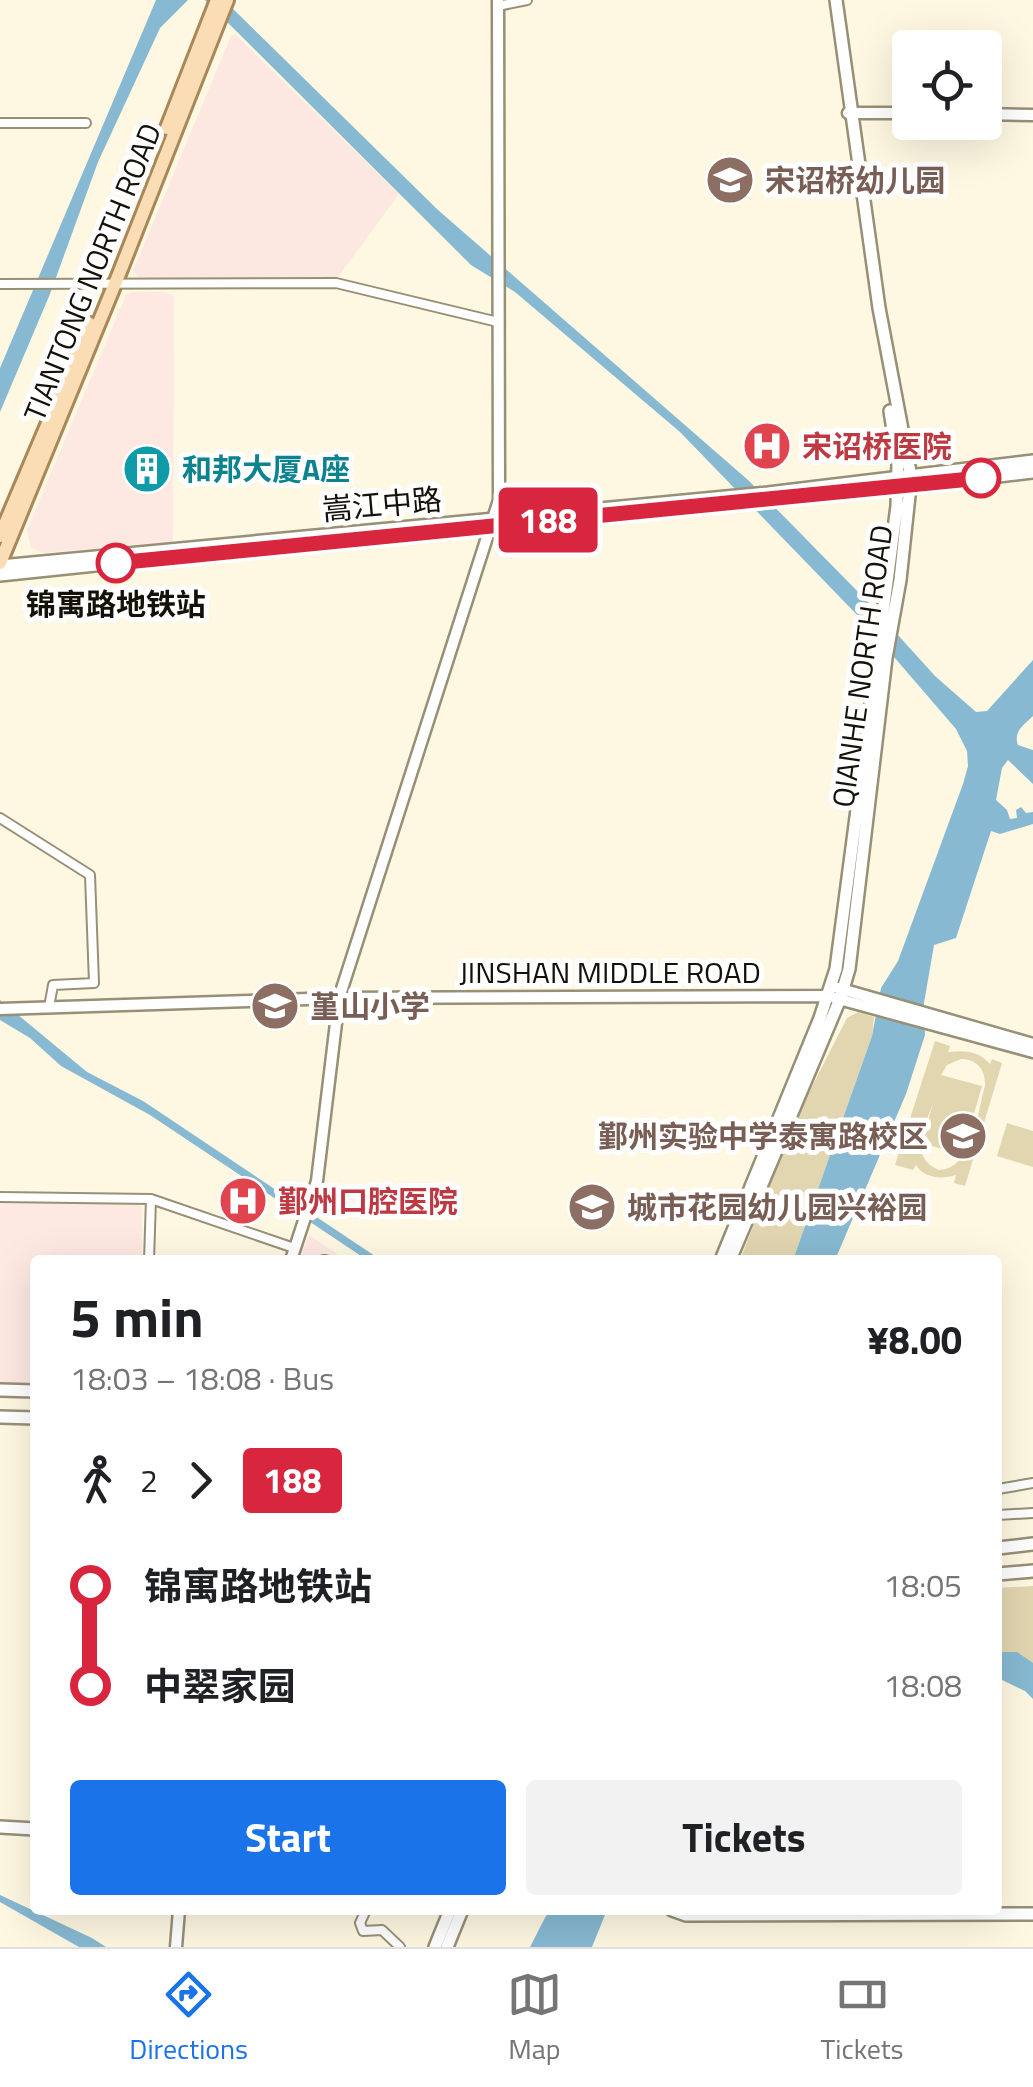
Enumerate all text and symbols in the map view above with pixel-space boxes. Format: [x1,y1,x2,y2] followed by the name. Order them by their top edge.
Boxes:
[892,30,1002,140] map controls
[892,30,1002,140] button: locate
[11,116,173,428] street label: TIANTONG NORTH ROAD
[704,154,756,206] school or university icon: 宋诏桥幼儿园
[765,157,945,203] place label: 宋诏桥幼儿园
[741,420,793,472] hospital icon: 宋诏桥医院
[802,423,952,469] place label: 宋诏桥医院
[121,443,173,495] building icon: 和邦大厦A座
[182,446,350,492] place label: 和邦大厦A座
[962,459,1000,497] unlabelled marker
[320,476,444,532] street label: 嵩江中路
[490,488,606,552] line badge: 188
[519,493,577,547] text: 188
[819,522,905,810] street label: QIANHE NORTH ROAD
[97,544,135,582] marker: 锦寓路地铁站
[26,581,206,627] place label: 锦寓路地铁站
[459,949,761,995] street label: JINSHAN MIDDLE ROAD
[249,980,301,1032] school or university icon: 堇山小学
[310,983,430,1029] place label: 堇山小学
[937,1110,989,1162] school or university icon: 鄞州实验中学泰寓路校区
[598,1113,928,1159] place label: 鄞州实验中学泰寓路校区
[217,1175,269,1227] hospital icon: 鄞州口腔医院
[278,1178,458,1224] place label: 鄞州口腔医院
[566,1181,618,1233] school or university icon: 城市花园幼儿园兴裕园
[627,1184,927,1230] place label: 城市花园幼儿园兴裕园
[70,1275,204,1358] text: 5 min
[867,1311,962,1369] text: ¥8.00
[70,1354,334,1402] text: 18:03 – 18:08 · Bus
[70,1453,125,1508] icon: walk
[173,1453,228,1508] icon: forward
[263,1453,322,1507] text: 188
[140,1456,158,1504] text: 2
[144,1557,372,1615] text: 锦寓路地铁站
[883,1561,962,1609] text: 18:05
[144,1657,296,1715] text: 中翠家园
[883,1661,962,1709] text: 18:08
[70,1780,506,1895] button: Start
[526,1780,962,1895] button: Tickets
[129,1967,248,2070] tab: Directions
[507,1967,562,2070] tab: Map
[821,1967,904,2070] tab: Tickets

